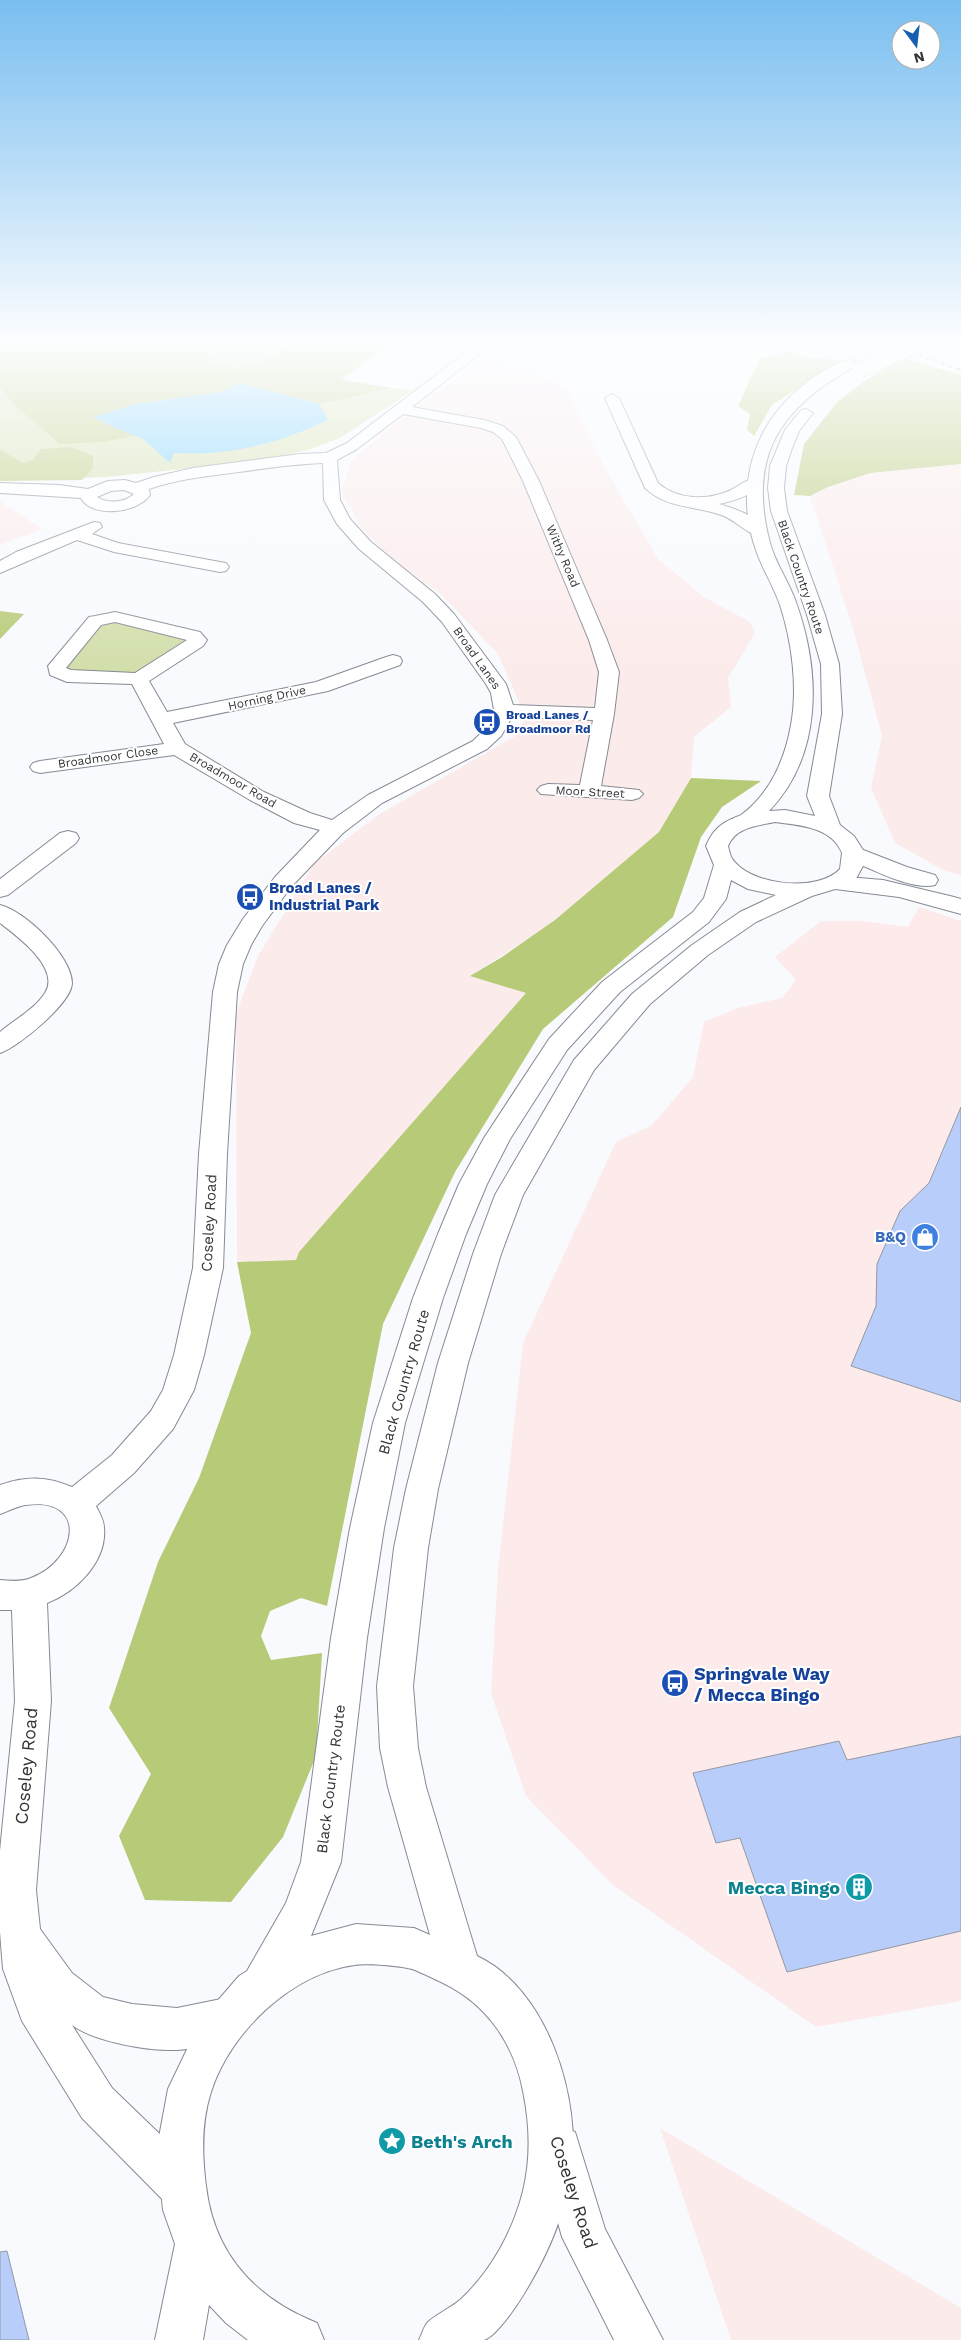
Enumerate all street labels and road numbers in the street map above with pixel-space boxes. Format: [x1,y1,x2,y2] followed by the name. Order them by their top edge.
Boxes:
[775,518,827,636] street label: Black Country Route
[544,523,582,589] street label: Withy Road
[450,624,504,692] street label: Broad Lanes
[227,683,307,713] street label: Horning Drive
[57,743,159,771] street label: Broadmoor Close
[187,749,279,811] street label: Broadmoor Road
[555,783,625,801] street label: Moor Street
[197,1174,221,1272] street label: Coseley Road
[375,1307,433,1457] street label: Black Country Route
[313,1703,349,1855] street label: Black Country Route
[10,1707,42,1825] street label: Coseley Road
[546,2133,602,2251] street label: Coseley Road

